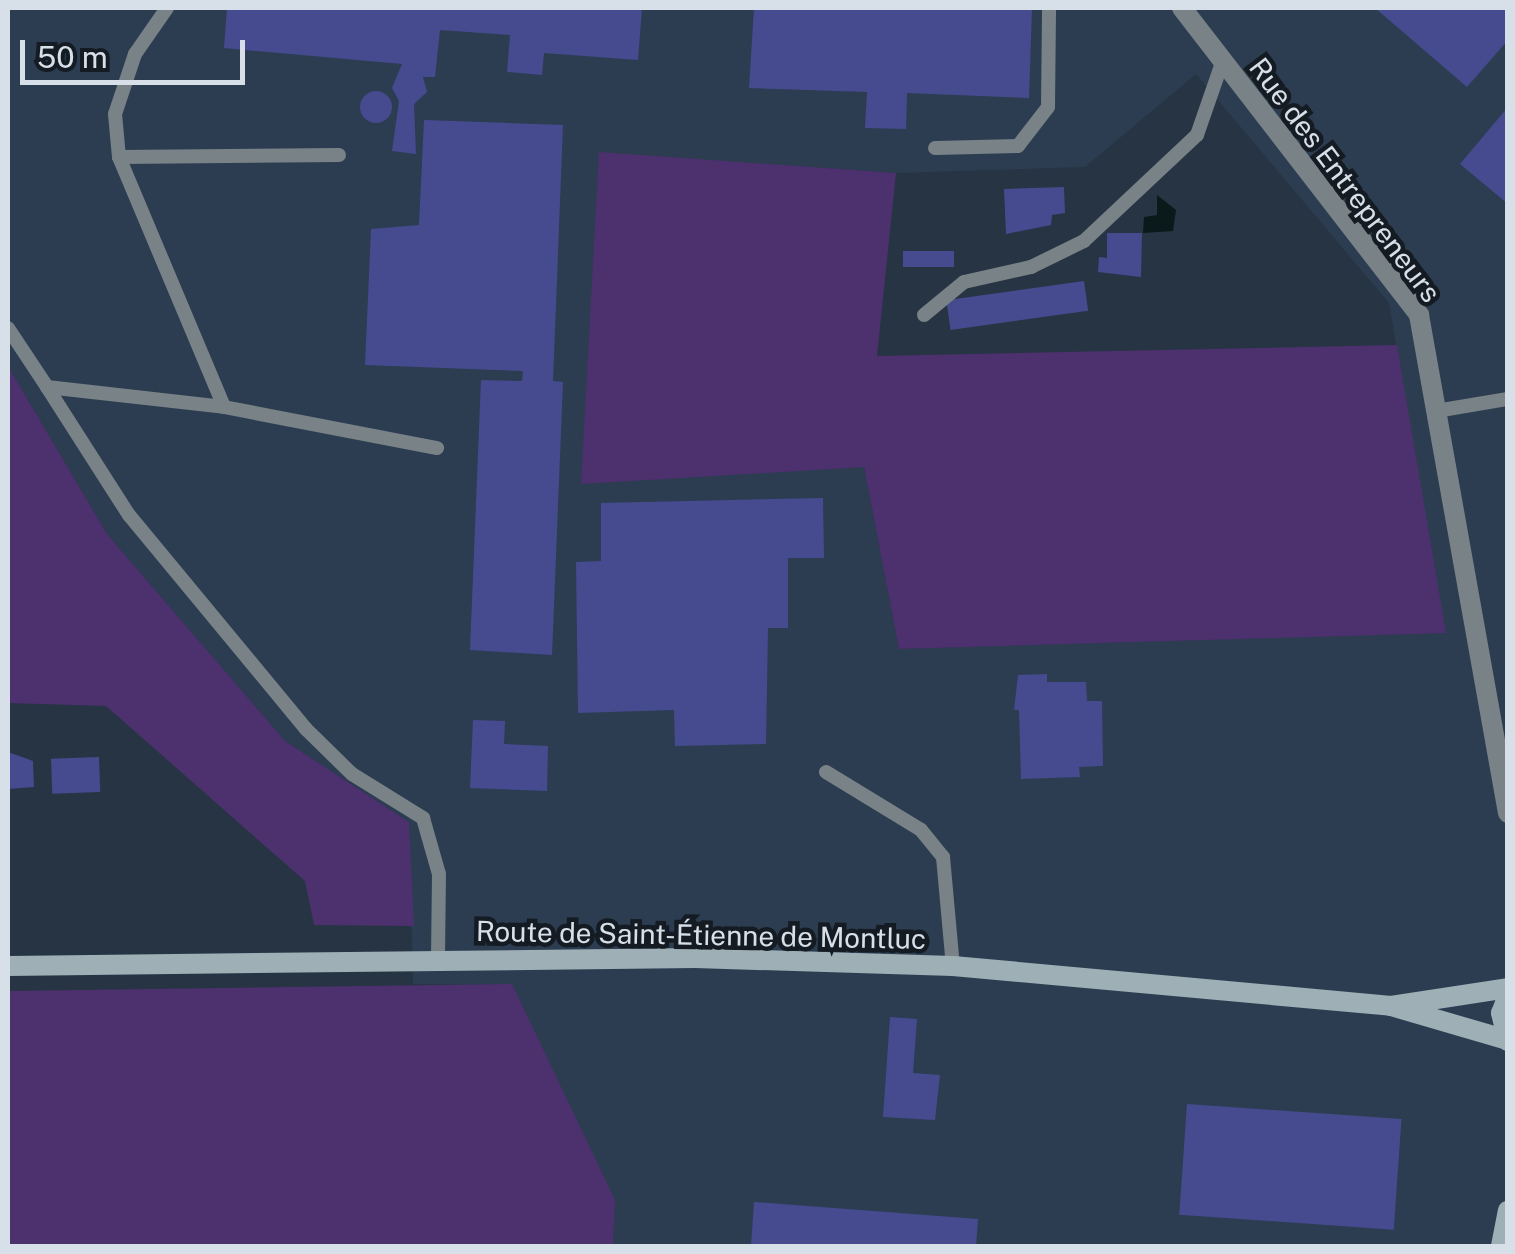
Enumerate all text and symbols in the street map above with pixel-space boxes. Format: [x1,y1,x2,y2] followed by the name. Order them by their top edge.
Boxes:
[25,20,250,82] scale bar
[37,39,108,75] text: 50 m
[1242,51,1448,309] street label: Rue des Entrepreneurs
[475,914,927,956] street label: Route de Saint-Étienne de Montluc

